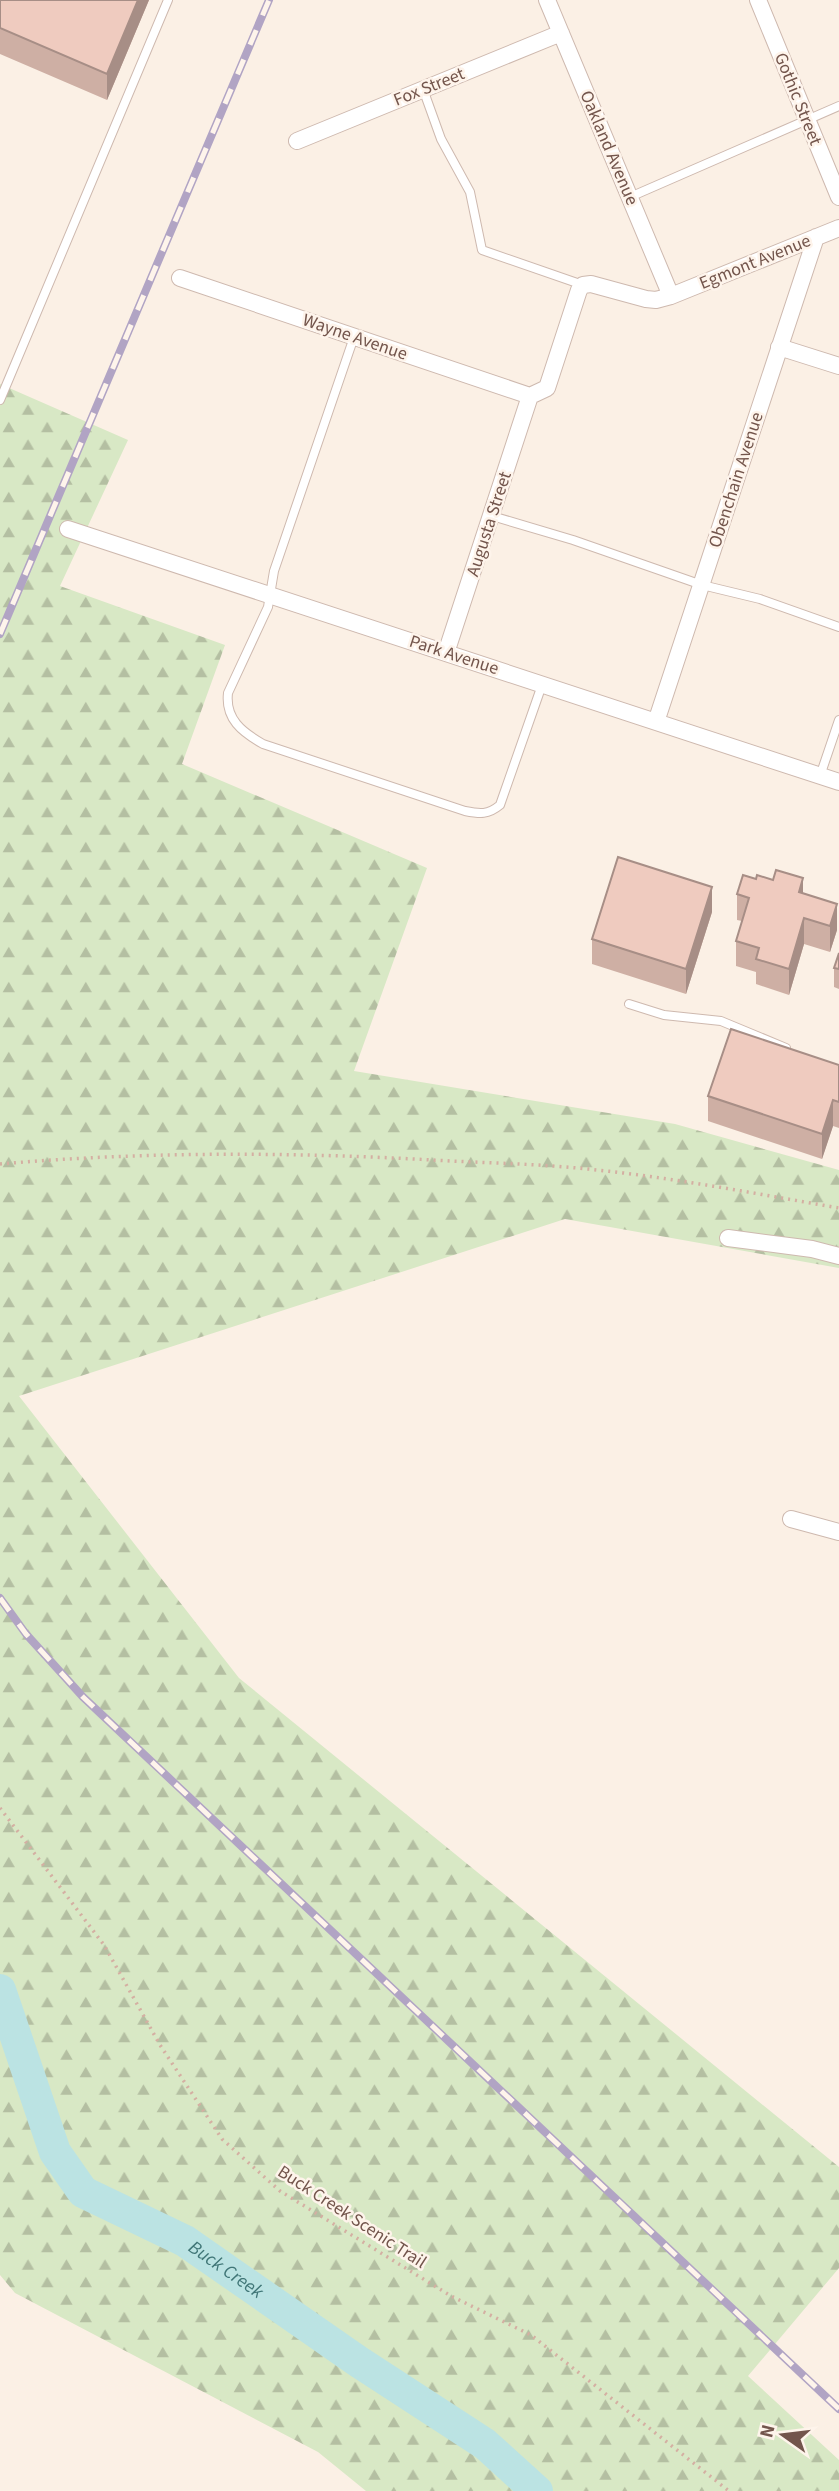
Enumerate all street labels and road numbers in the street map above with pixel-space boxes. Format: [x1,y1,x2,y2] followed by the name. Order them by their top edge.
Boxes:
[768,49,828,149] street label: Gothic Street
[390,61,468,113] street label: Fox Street
[574,87,644,209] street label: Oakland Avenue
[695,228,815,296] street label: Egmont Avenue
[299,307,411,367] street label: Wayne Avenue
[702,409,770,551] street label: Obenchain Avenue
[460,468,518,580] street label: Augusta Street
[406,629,502,681] street label: Park Avenue
[273,2159,431,2275] street label: Buck Creek Scenic Trail

